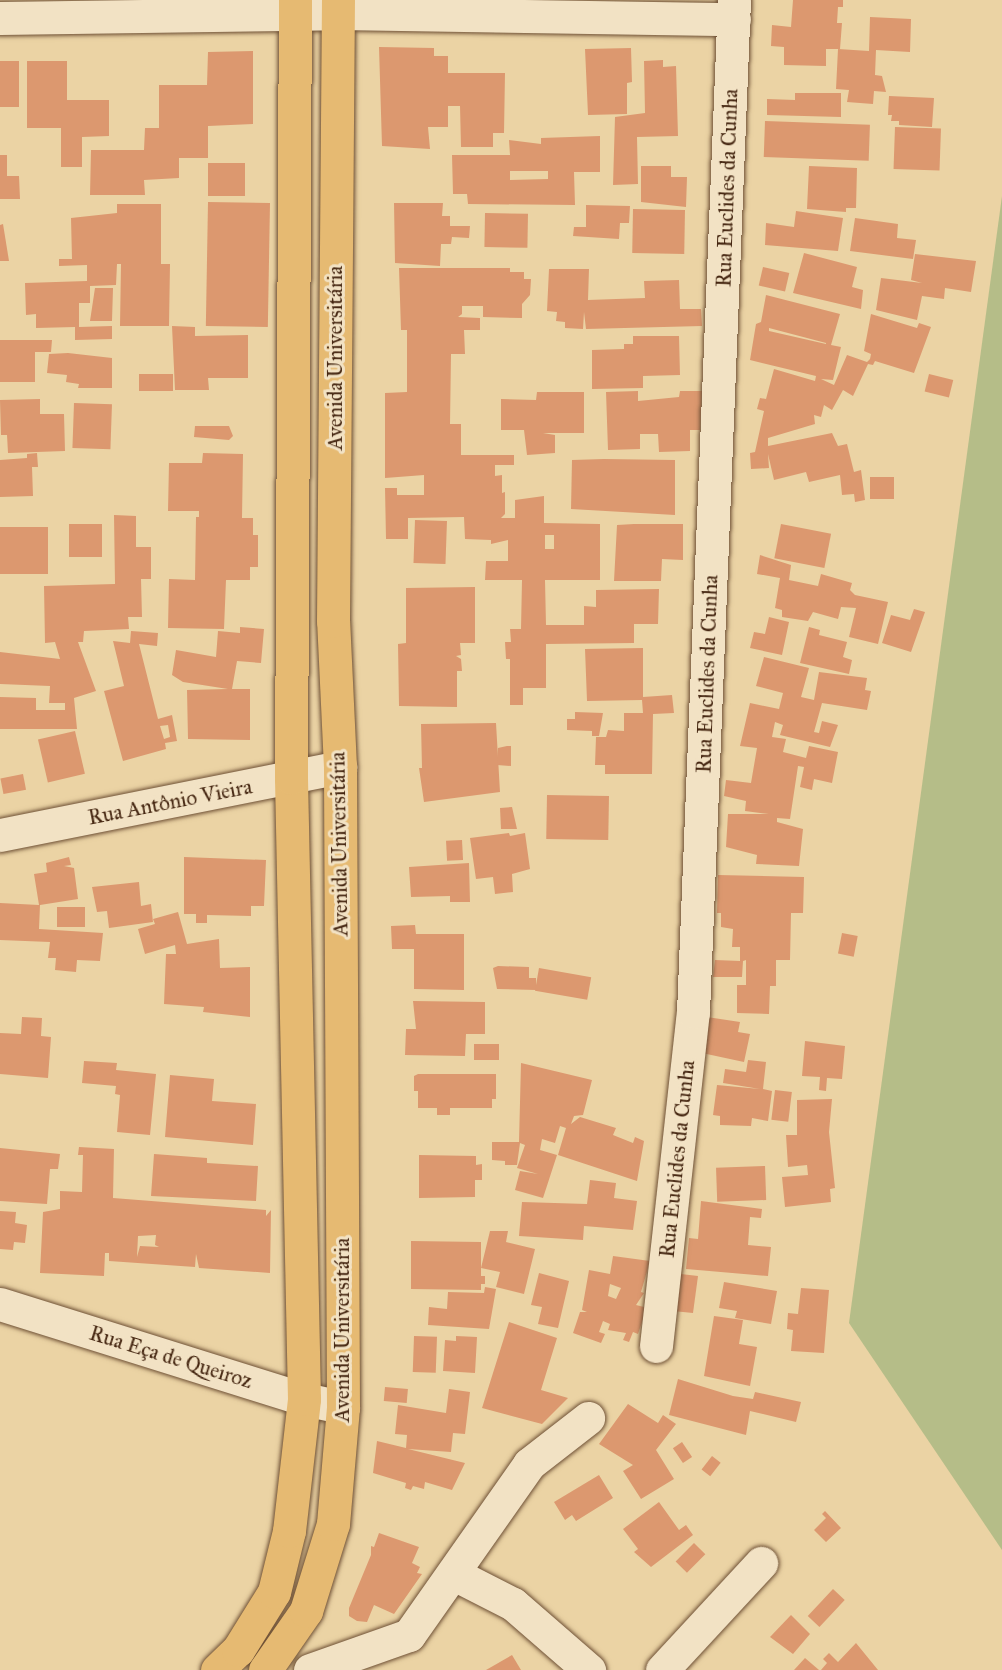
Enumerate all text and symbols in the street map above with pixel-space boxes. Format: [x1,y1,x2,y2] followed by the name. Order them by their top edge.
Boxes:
[711,88,743,288] street label: Rua Euclides da Cunha
[322,266,348,450] street label: Avenida Universitária
[691,574,723,774] street label: Rua Euclides da Cunha
[325,752,353,936] street label: Avenida Universitária
[86,774,254,830] street label: Rua Antônio Vieira
[654,1059,700,1259] street label: Rua Euclides da Cunha
[329,1238,355,1422] street label: Avenida Universitária
[86,1320,256,1394] street label: Rua Eça de Queiroz

